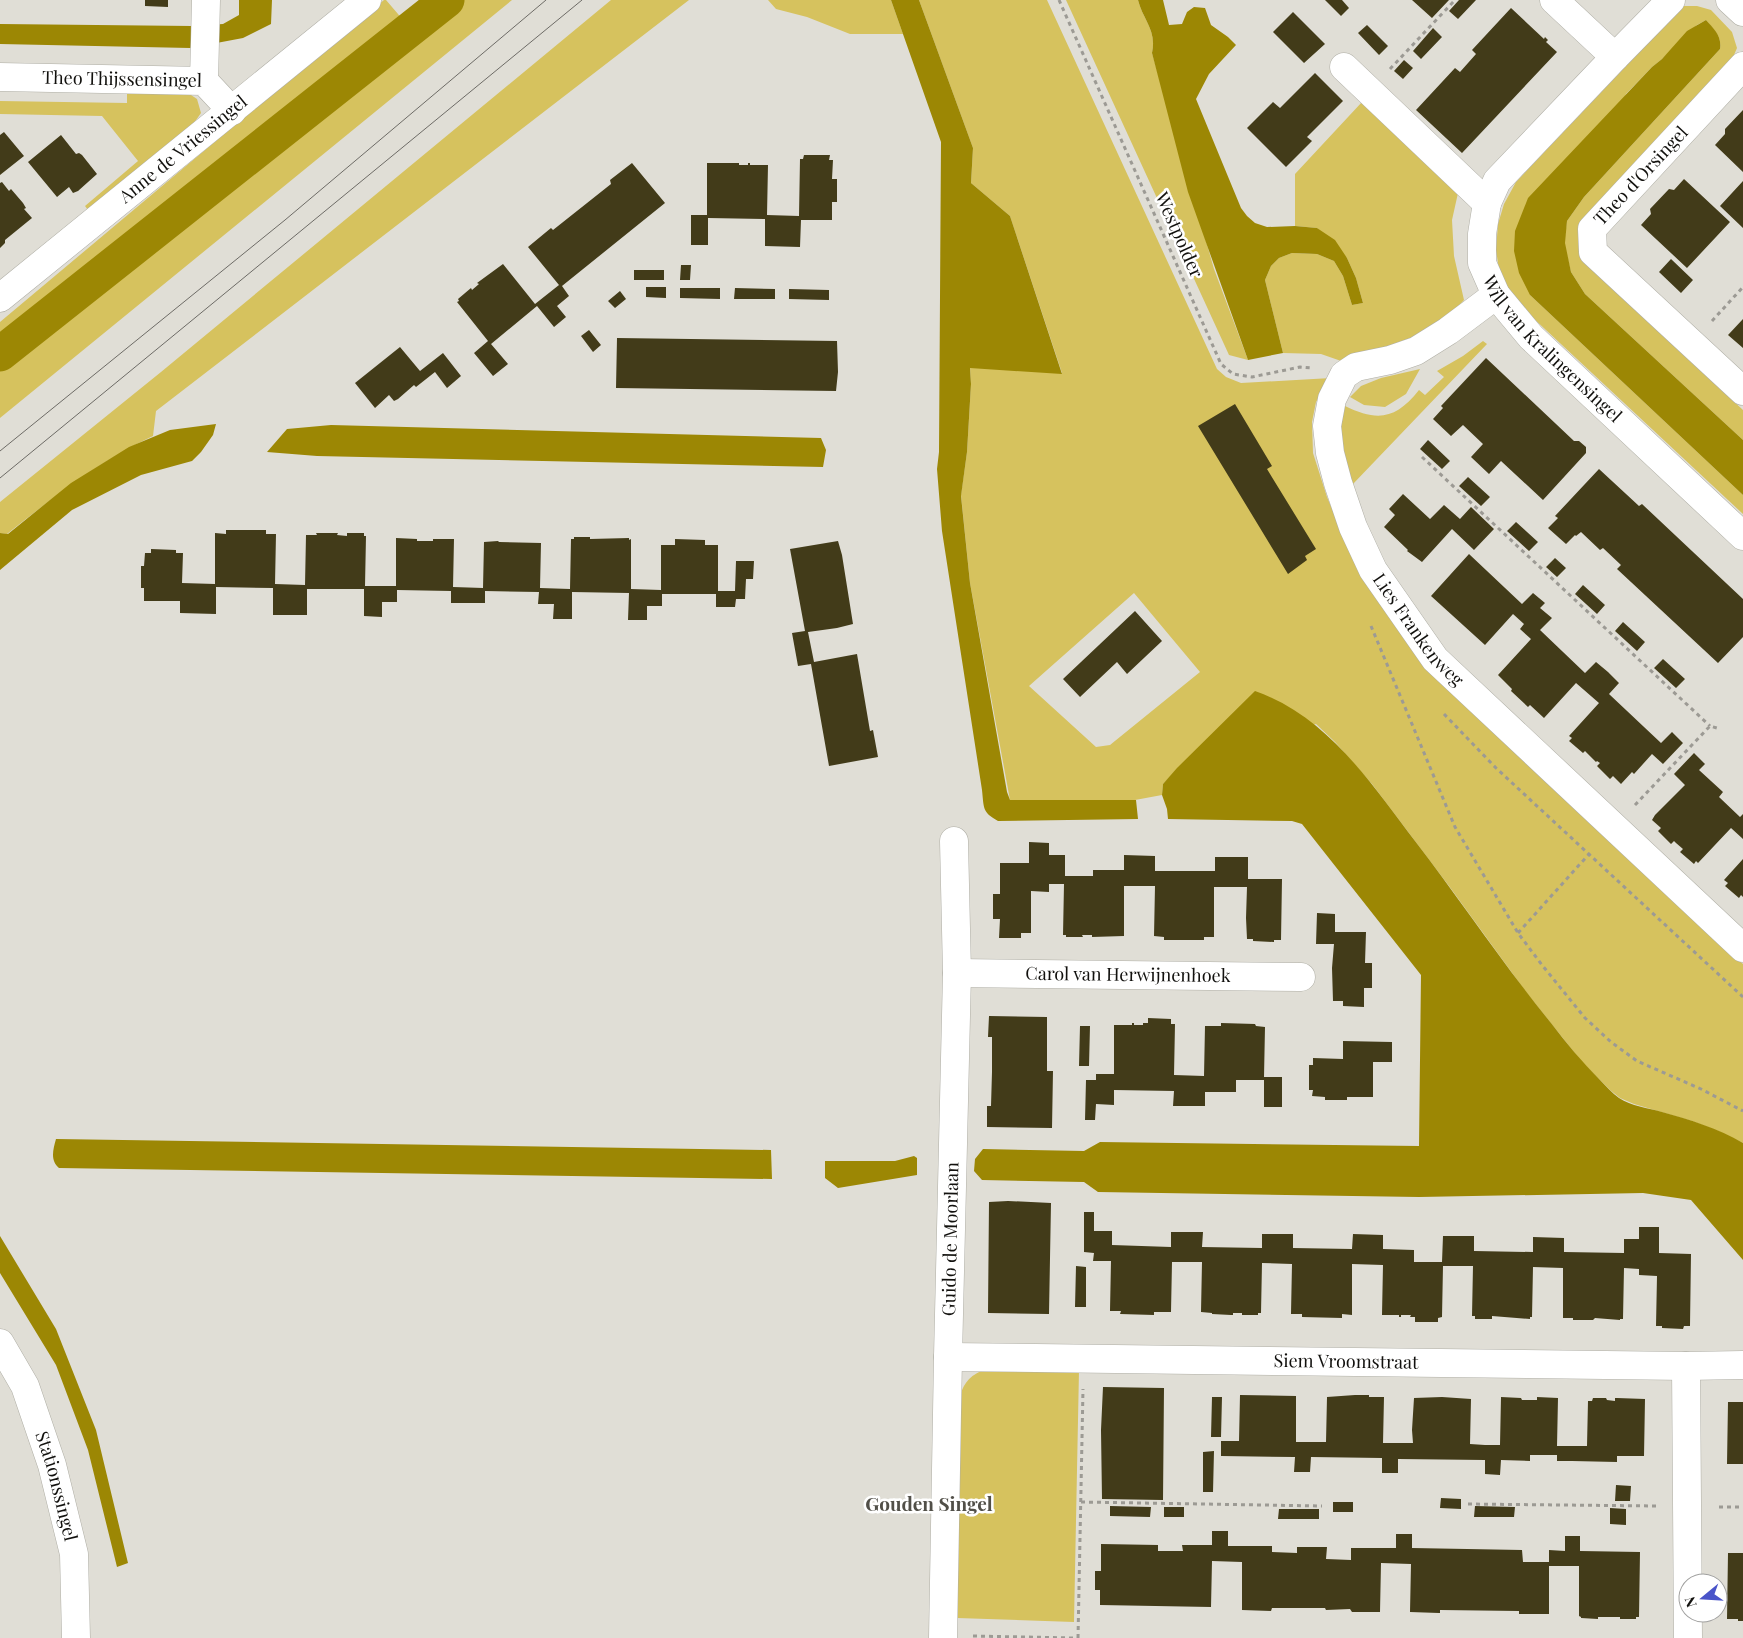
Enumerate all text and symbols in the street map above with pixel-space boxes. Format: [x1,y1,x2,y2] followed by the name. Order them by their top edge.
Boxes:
[42,65,202,92] street label: Theo Thijssensingel
[113,89,252,208] street label: Anne de Vriessingel
[1588,120,1693,230] street label: Theo d'Orsingel
[1150,187,1209,281] street label: Westpolder
[1478,271,1628,427] street label: Will van Kralingensingel
[1368,568,1470,691] street label: Lies Frankenweg
[1025,961,1231,987] street label: Carol van Herwijnenhoek
[936,1162,964,1316] street label: Guido de Moorlaan
[1273,1348,1419,1374] street label: Siem Vroomstraat
[30,1428,83,1544] street label: Stationssingel
[865,1490,993,1516] district label: Gouden Singel
[1678,1573,1728,1623] north arrow
[1680,1594,1701,1610] text: N

